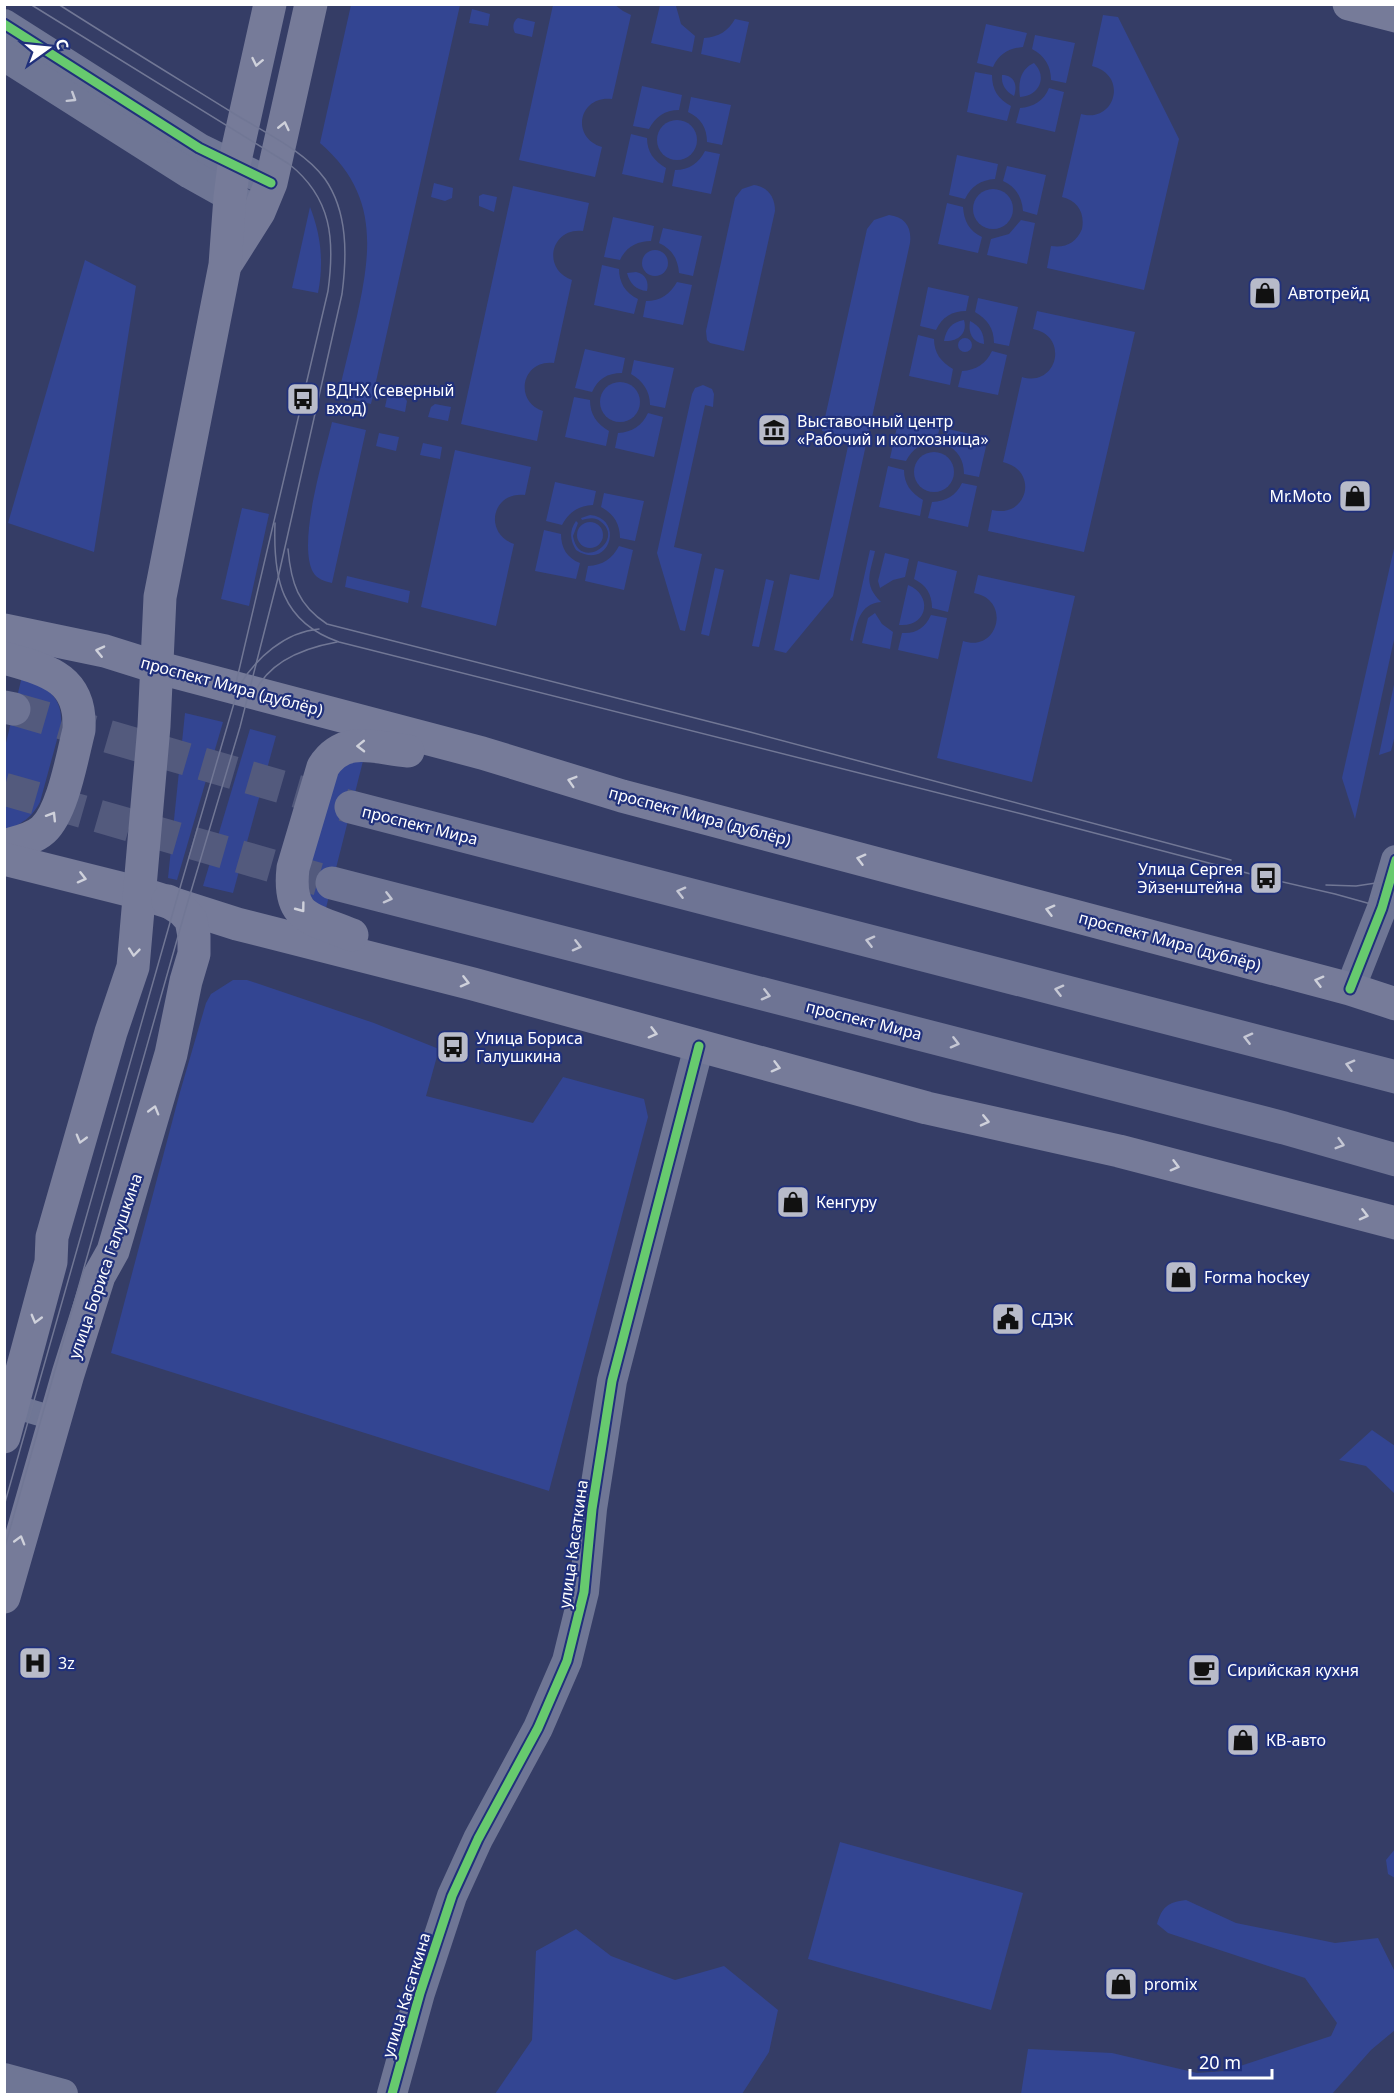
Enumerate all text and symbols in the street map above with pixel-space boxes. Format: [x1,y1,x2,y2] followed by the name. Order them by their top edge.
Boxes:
[18,18,78,78] north arrow
[51,36,74,52] text: С
[252,56,265,66] one-way arrow
[65,91,76,102] one-way arrow
[277,121,290,131] one-way arrow
[1247,275,1283,311] shop icon: Автотрейд
[1288,282,1370,304] place label: Автотрейд
[326,379,454,419] place label: ВДНХ (северный вход)
[285,381,321,417] bus stop icon: ВДНХ (северный вход)
[797,410,989,450] place label: Выставочный центр «Рабочий и колхозница»
[756,412,792,448] museum icon: Выставочный центр «Рабочий и колхозница»
[1337,478,1373,514] shop icon: Mr.Moto
[1270,485,1332,507] place label: Mr.Moto
[95,645,105,658] one-way arrow
[139,651,326,721] street label: проспект Мира (дублёр)
[356,740,365,752] one-way arrow
[567,776,578,788] one-way arrow
[607,781,794,851] street label: проспект Мира (дублёр)
[360,800,480,850] street label: проспект Мира
[45,812,56,823] one-way arrow
[856,854,866,867] one-way arrow
[1137,858,1243,898] place label: Улица Сергея Эйзенштейна
[1248,860,1284,896] bus stop icon: Улица Сергея Эйзенштейна
[77,870,87,883] one-way arrow
[677,887,687,900] one-way arrow
[383,890,393,903] one-way arrow
[294,902,305,913] one-way arrow
[1045,904,1055,917] one-way arrow
[1077,906,1264,976] street label: проспект Мира (дублёр)
[865,936,876,948] one-way arrow
[572,939,582,952] one-way arrow
[128,947,141,956] one-way arrow
[459,975,469,988] one-way arrow
[1315,976,1325,989] one-way arrow
[1054,984,1064,997] one-way arrow
[761,987,771,1000] one-way arrow
[804,995,924,1045] street label: проспект Мира
[648,1026,658,1039] one-way arrow
[476,1027,583,1067] place label: Улица Бориса Галушкина
[435,1029,471,1065] bus stop icon: Улица Бориса Галушкина
[1243,1033,1253,1046] one-way arrow
[950,1036,960,1049] one-way arrow
[1345,1059,1355,1072] one-way arrow
[770,1060,781,1072] one-way arrow
[147,1106,159,1116] one-way arrow
[979,1114,989,1127] one-way arrow
[75,1134,88,1144] one-way arrow
[1334,1137,1344,1149] one-way arrow
[1169,1159,1180,1171] one-way arrow
[63,1170,147,1362] street label: улица Бориса Галушкина
[775,1184,811,1220] shop icon: Кенгуру
[816,1191,878,1213] place label: Кенгуру
[1359,1208,1369,1221] one-way arrow
[1163,1259,1199,1295] shop icon: Forma hockey
[1204,1266,1310,1288] place label: Forma hockey
[990,1301,1026,1337] public building icon: СДЭК
[1031,1308,1073,1330] place label: СДЭК
[31,1313,43,1324] one-way arrow
[553,1478,593,1610] street label: улица Касаткина
[13,1535,25,1546] one-way arrow
[17,1645,53,1681] hospital icon: 3z
[58,1652,75,1674] place label: 3z
[1186,1652,1222,1688] cafe icon: Сирийская кухня
[1227,1659,1359,1681] place label: Сирийская кухня
[1225,1722,1261,1758] shop icon: КВ-авто
[1266,1729,1326,1751] place label: КВ-авто
[377,1930,435,2060] street label: улица Касаткина
[1103,1966,1139,2002] shop icon: promix
[1144,1973,1198,1995] place label: promix
[1190,2042,1272,2080] scale bar
[1199,2050,1241,2074] text: 20 m

